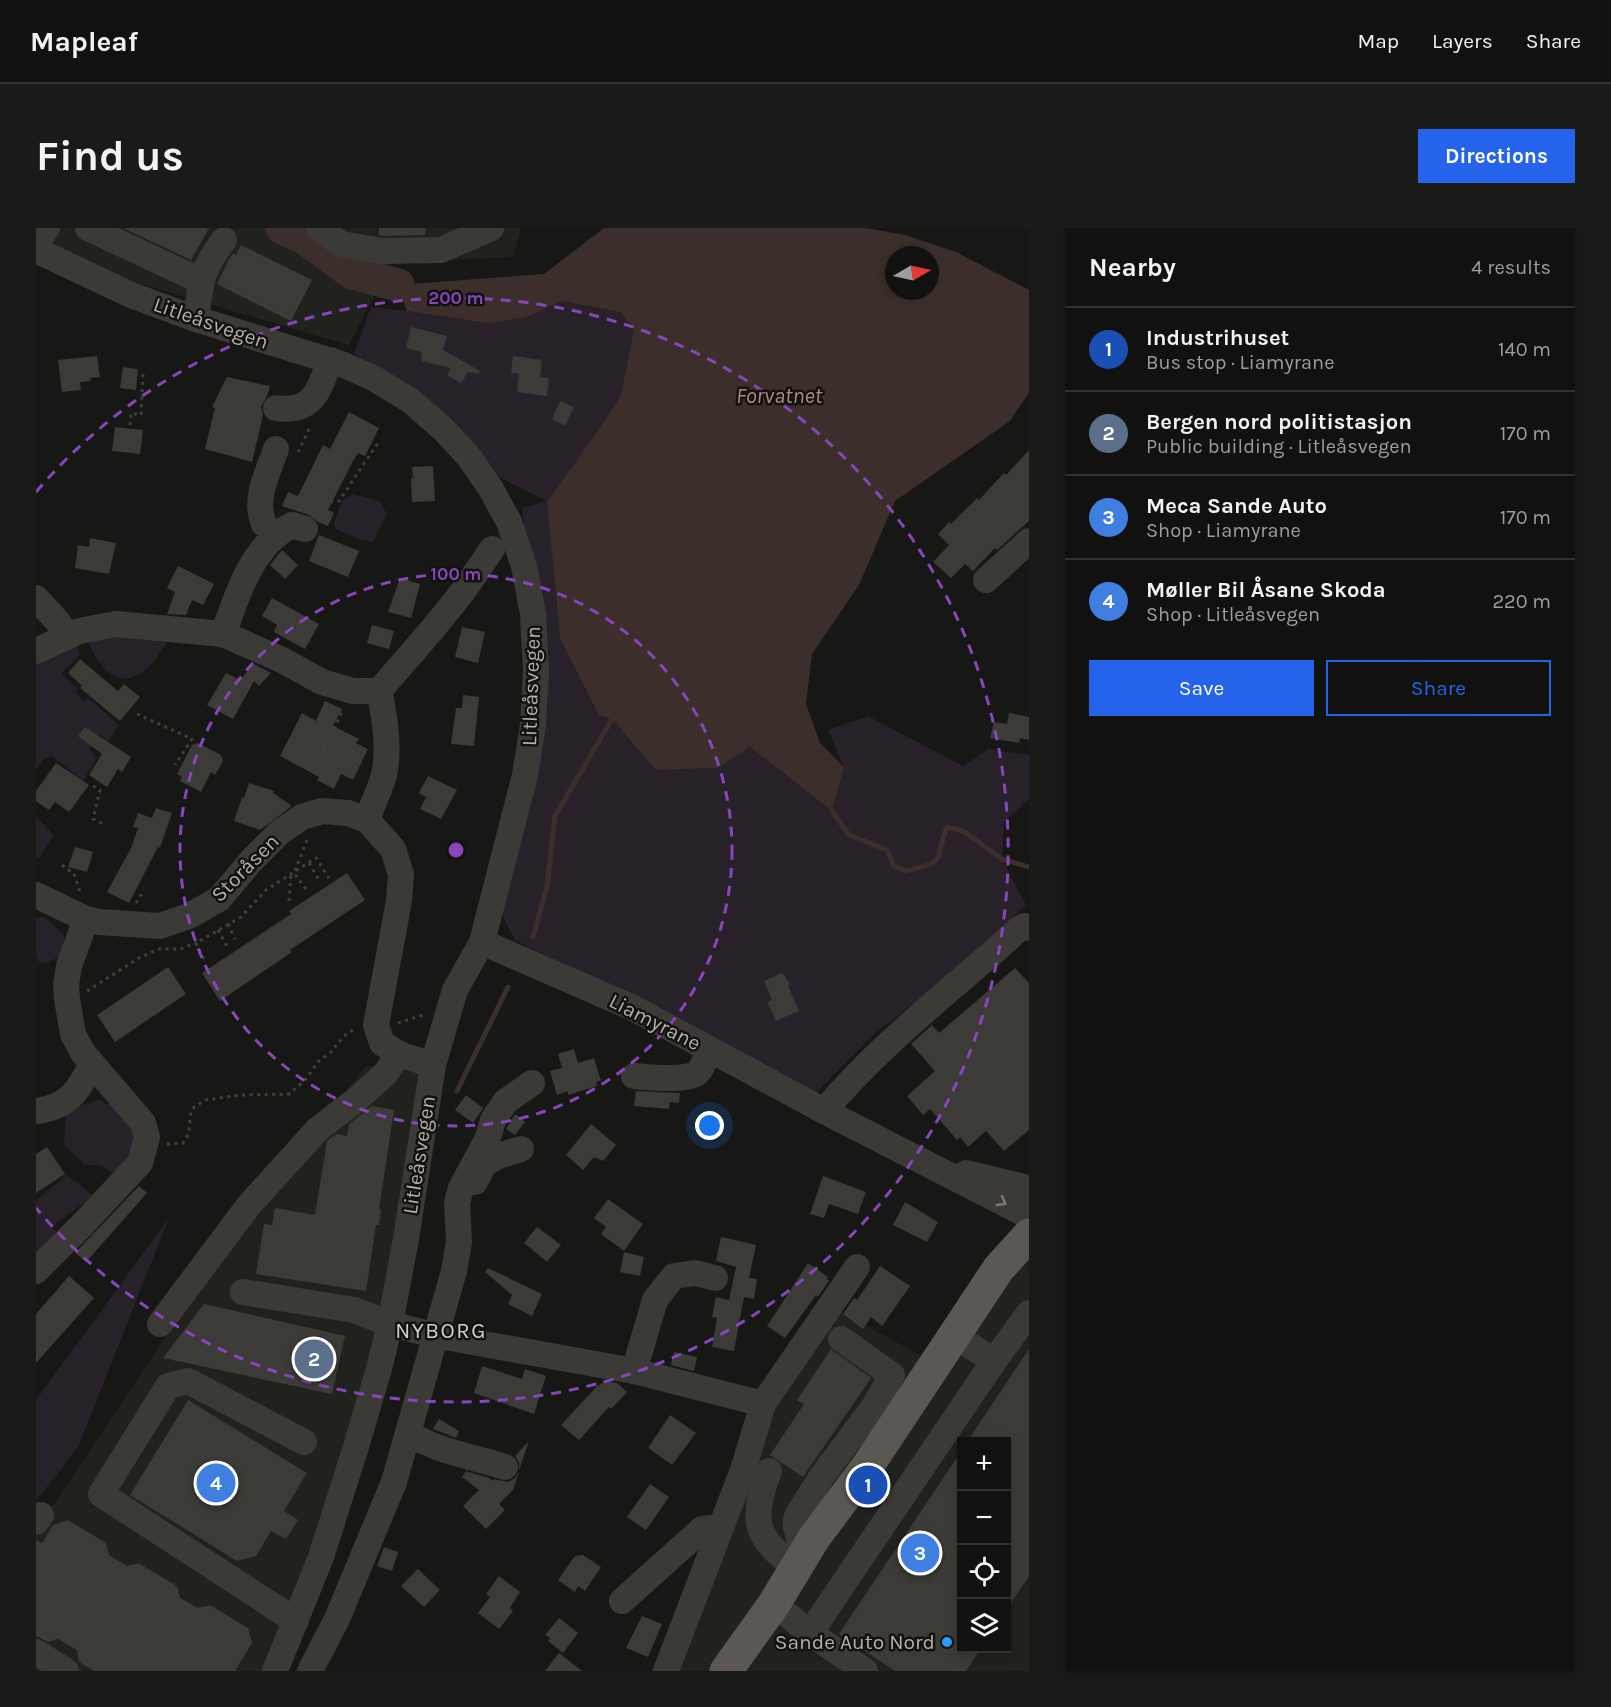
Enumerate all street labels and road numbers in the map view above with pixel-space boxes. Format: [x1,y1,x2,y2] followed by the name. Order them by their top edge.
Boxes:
[150,292,272,354] street label: Litleåsvegen
[517,626,545,746] street label: Litleåsvegen
[206,829,284,907] street label: Storåsen
[605,989,705,1055] street label: Liamyrane
[398,1094,440,1216] street label: Litleåsvegen

